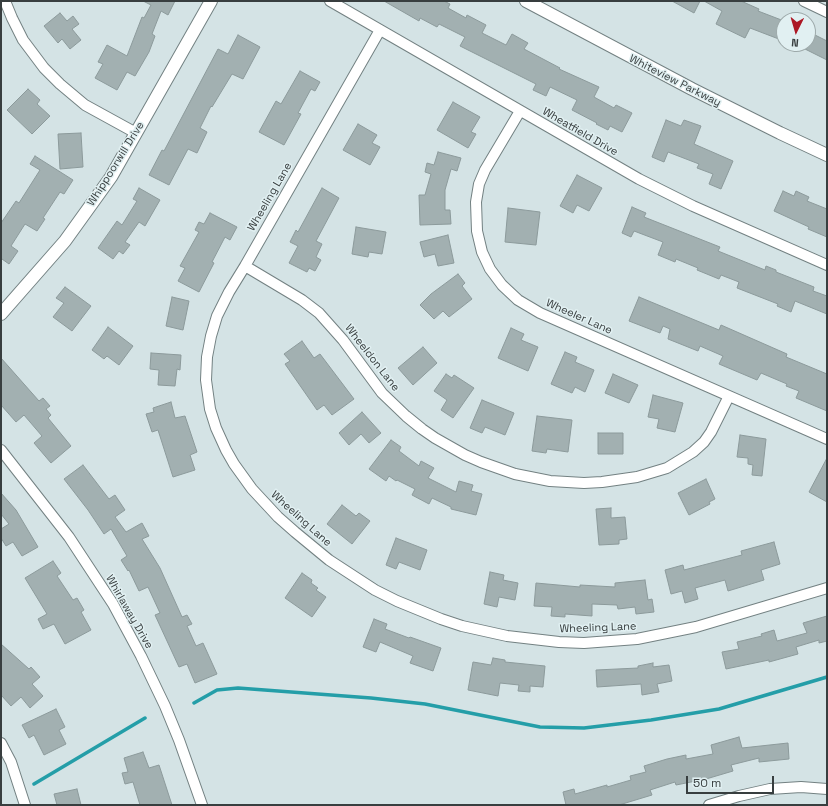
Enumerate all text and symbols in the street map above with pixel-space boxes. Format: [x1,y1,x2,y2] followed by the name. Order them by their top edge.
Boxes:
[776,12,816,52] north arrow
[791,36,799,50] text: N
[627,52,723,110] street label: Whiteview Parkway
[540,105,620,159] street label: Wheatfield Drive
[85,119,147,209] street label: Whippoorwill Drive
[245,160,295,234] street label: Wheeling Lane
[544,296,614,338] street label: Wheeler Lane
[342,322,402,394] street label: Wheeldon Lane
[268,488,334,550] street label: Wheeling Lane
[103,573,155,651] street label: Whirlaway Drive
[559,620,637,636] street label: Wheeling Lane
[688,768,776,794] scale bar
[693,775,721,791] text: 50 m

